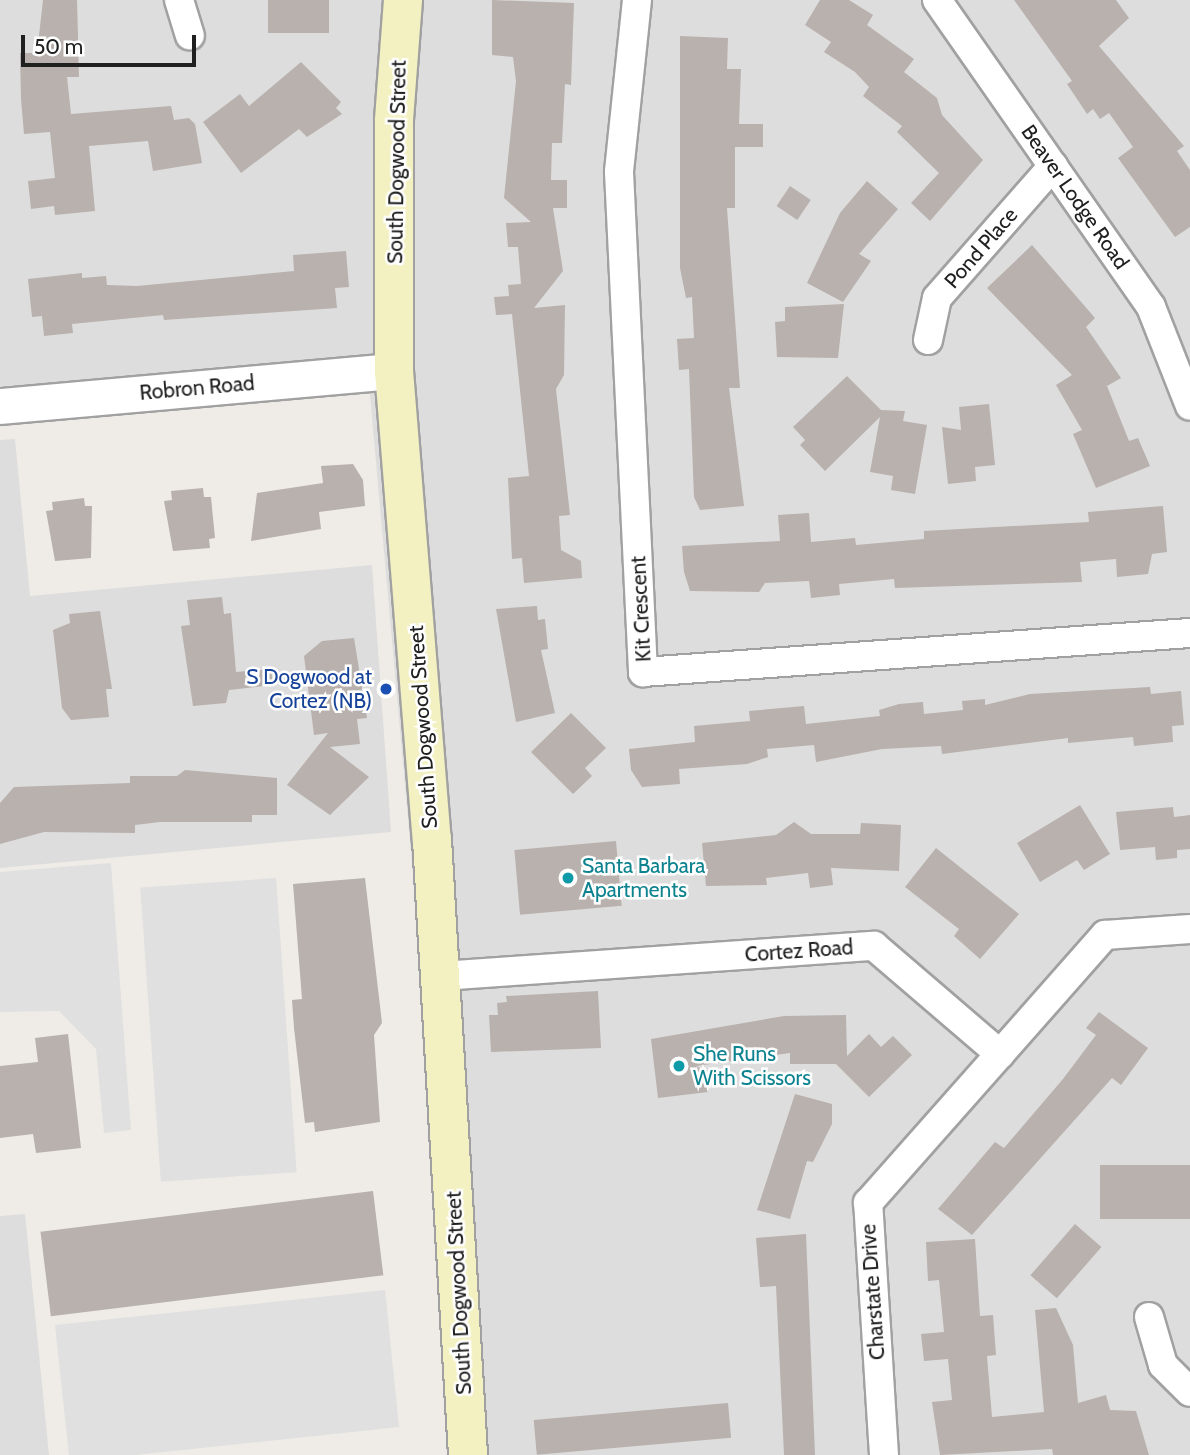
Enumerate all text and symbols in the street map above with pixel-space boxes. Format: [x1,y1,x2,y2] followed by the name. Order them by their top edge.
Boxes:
[24,21,200,65] scale bar
[34,34,83,59] text: 50 m
[383,60,411,264] street label: South Dogwood Street
[1016,120,1134,274] street label: Beaver Lodge Road
[939,203,1023,293] street label: Pond Place
[138,370,256,406] street label: Robron Road
[626,555,656,663] street label: Kit Crescent
[403,625,443,829] street label: South Dogwood Street
[246,664,372,714] place label: S Dogwood at Cortez (NB)
[378,681,394,697] marker: S Dogwood at Cortez (NB)
[582,853,705,903] place label: Santa Barbara Apartments
[560,870,576,886] marker: Santa Barbara Apartments
[744,935,854,967] street label: Cortez Road
[693,1041,811,1091] place label: She Runs With Scissors
[671,1058,687,1074] marker: She Runs With Scissors
[441,1191,477,1395] street label: South Dogwood Street
[856,1223,890,1361] street label: Charstate Drive

